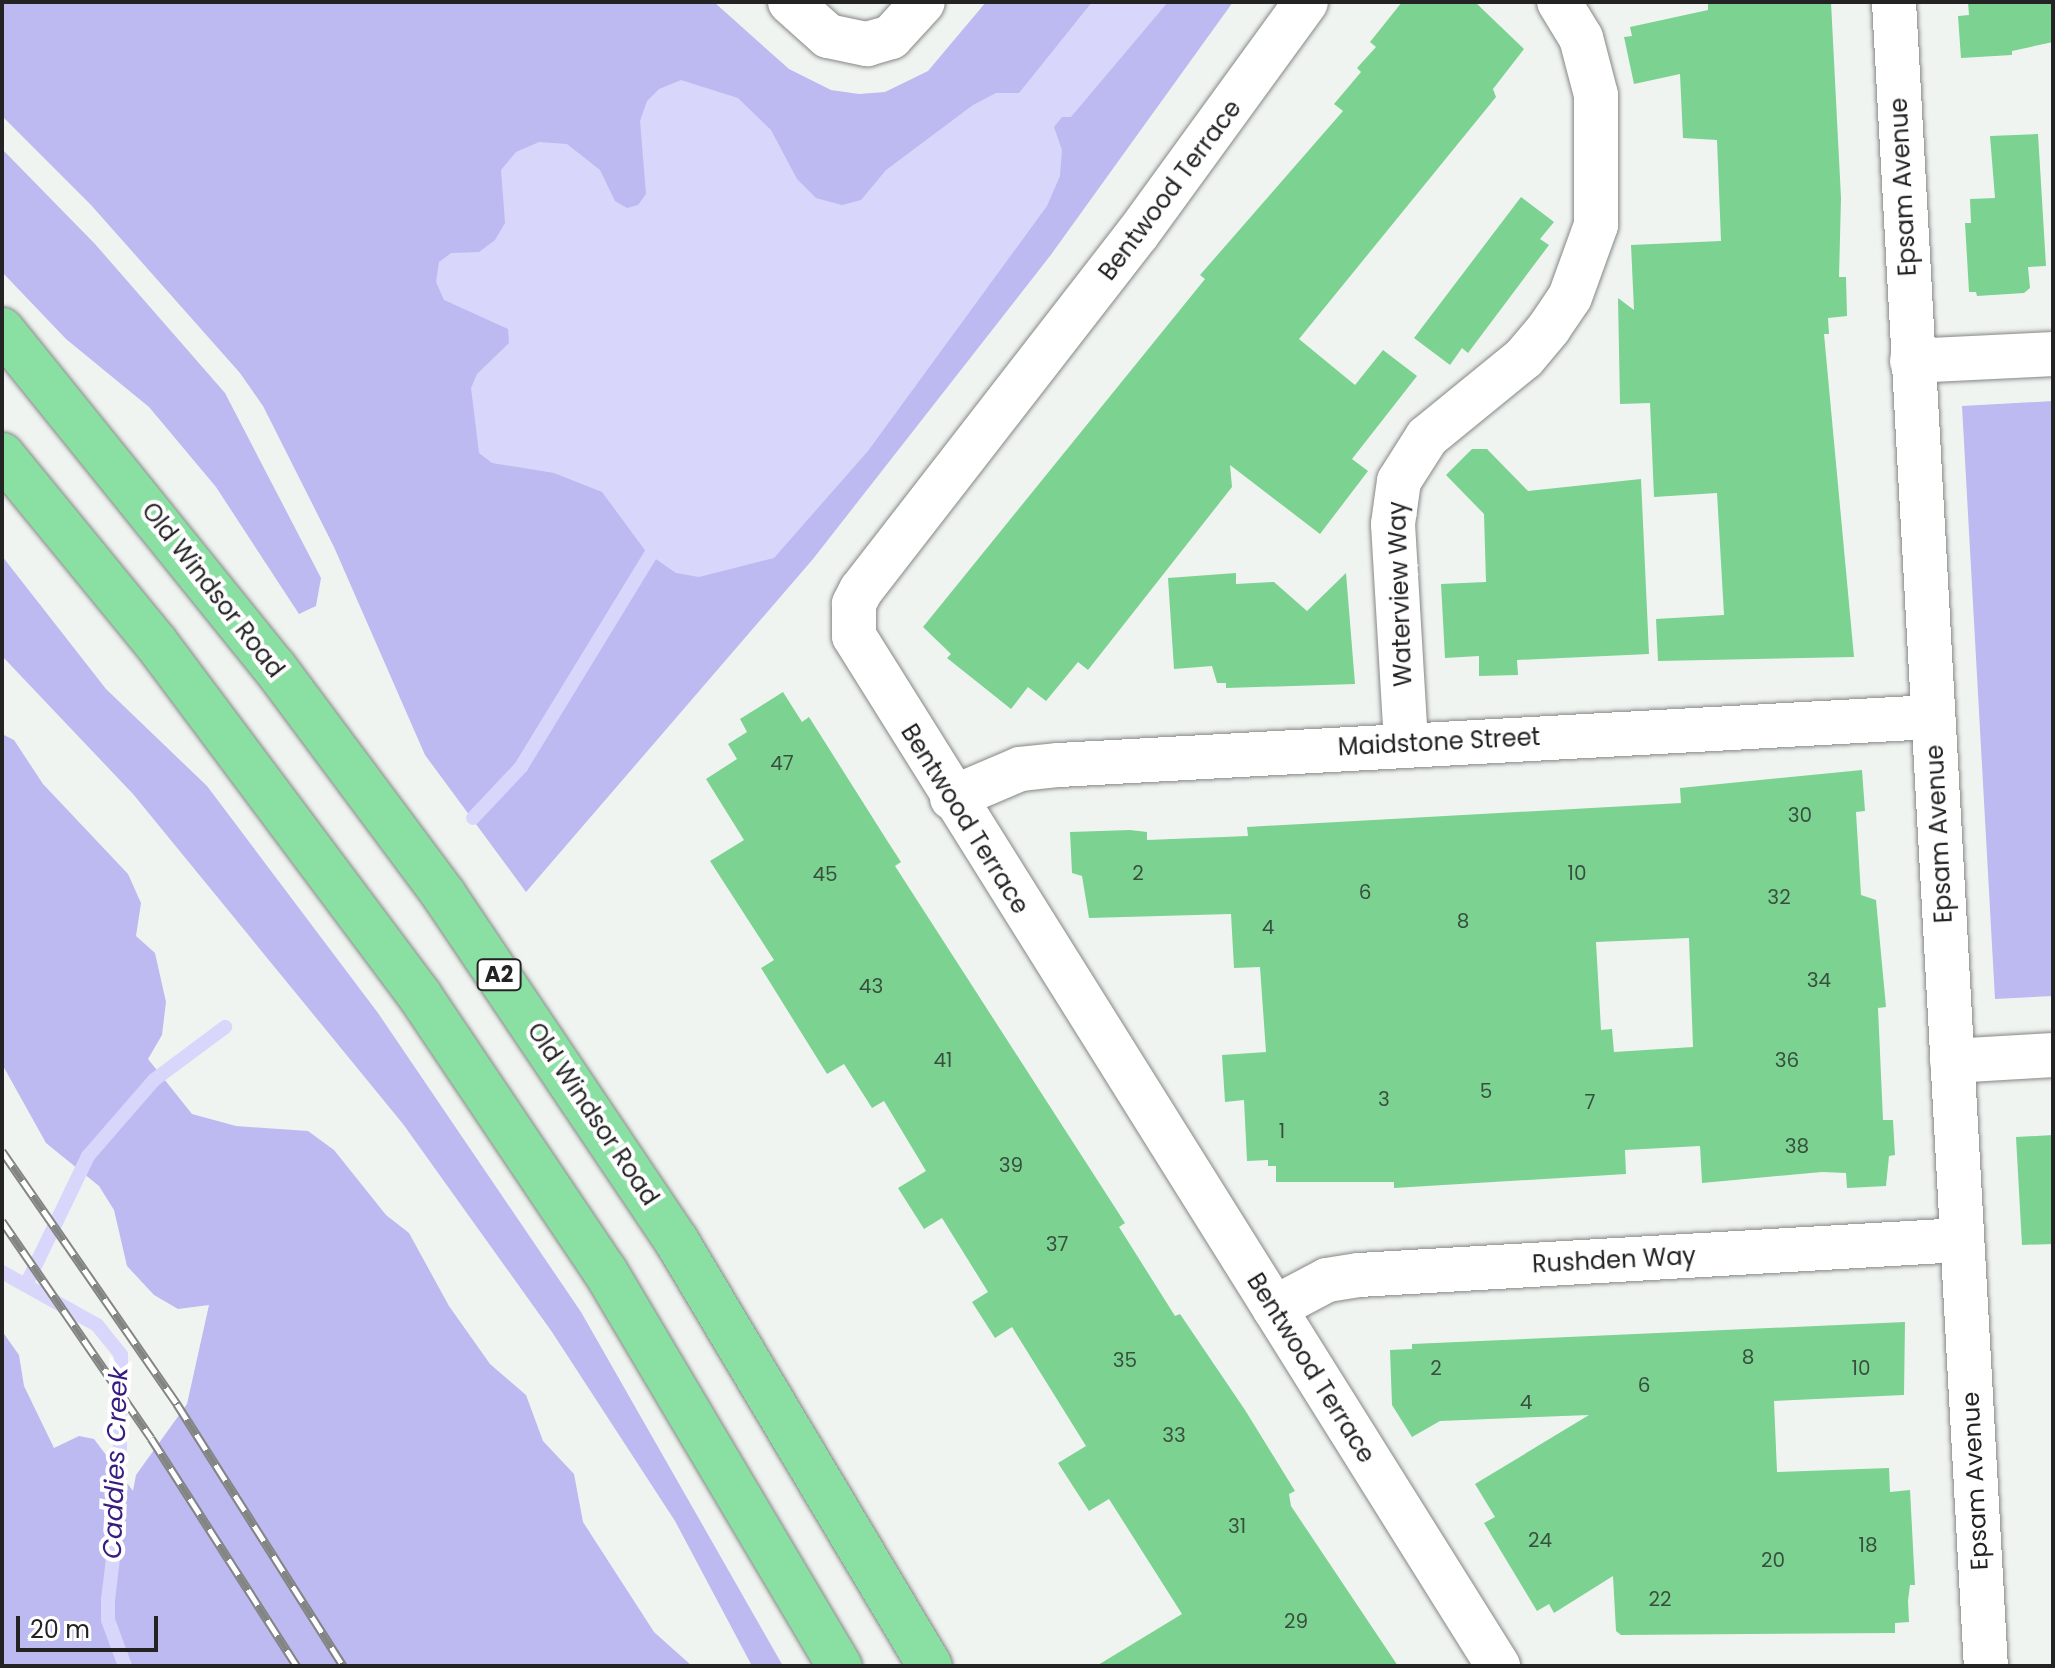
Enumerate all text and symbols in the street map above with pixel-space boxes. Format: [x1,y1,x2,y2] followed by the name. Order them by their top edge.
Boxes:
[1093,94,1247,286] street label: Bentwood Terrace
[1884,97,1922,277] street label: Epsam Avenue
[136,497,290,683] street label: Old Windsor Road
[1382,501,1418,687] street label: Waterview Way
[895,719,1035,919] street label: Bentwood Terrace
[1337,722,1541,762] street label: Maidstone Street
[1920,744,1958,924] street label: Epsam Avenue
[770,751,794,775] house number: 47
[1788,803,1812,827] house number: 30
[1132,861,1144,885] house number: 2
[1568,861,1586,885] house number: 10
[812,862,838,886] house number: 45
[1359,880,1371,904] house number: 6
[1767,885,1791,909] house number: 32
[1457,909,1469,933] house number: 8
[1262,915,1274,939] house number: 4
[475,957,523,993] road number: A2
[1807,968,1831,992] house number: 34
[859,974,883,998] house number: 43
[521,1017,665,1211] street label: Old Windsor Road
[934,1048,952,1072] house number: 41
[1775,1048,1799,1072] house number: 36
[1480,1079,1492,1103] house number: 5
[1378,1087,1390,1111] house number: 3
[1585,1090,1595,1114] house number: 7
[1279,1119,1285,1143] house number: 1
[1785,1134,1809,1158] house number: 38
[999,1153,1023,1177] house number: 39
[1046,1232,1068,1256] house number: 37
[1531,1241,1697,1279] street label: Rushden Way
[1241,1268,1381,1468] street label: Bentwood Terrace
[1742,1345,1754,1369] house number: 8
[1113,1348,1137,1372] house number: 35
[1430,1356,1442,1380] house number: 2
[1852,1356,1870,1380] house number: 10
[97,1366,135,1560] water label: Caddies Creek
[1638,1373,1650,1397] house number: 6
[1520,1390,1532,1414] house number: 4
[1956,1391,1994,1571] street label: Epsam Avenue
[1162,1423,1186,1447] house number: 33
[1228,1514,1246,1538] house number: 31
[1528,1528,1552,1552] house number: 24
[1858,1533,1878,1557] house number: 18
[1761,1548,1785,1572] house number: 20
[1649,1587,1671,1611] house number: 22
[20,1600,162,1650] scale bar
[1284,1609,1308,1633] house number: 29
[30,1613,90,1646] text: 20 m

